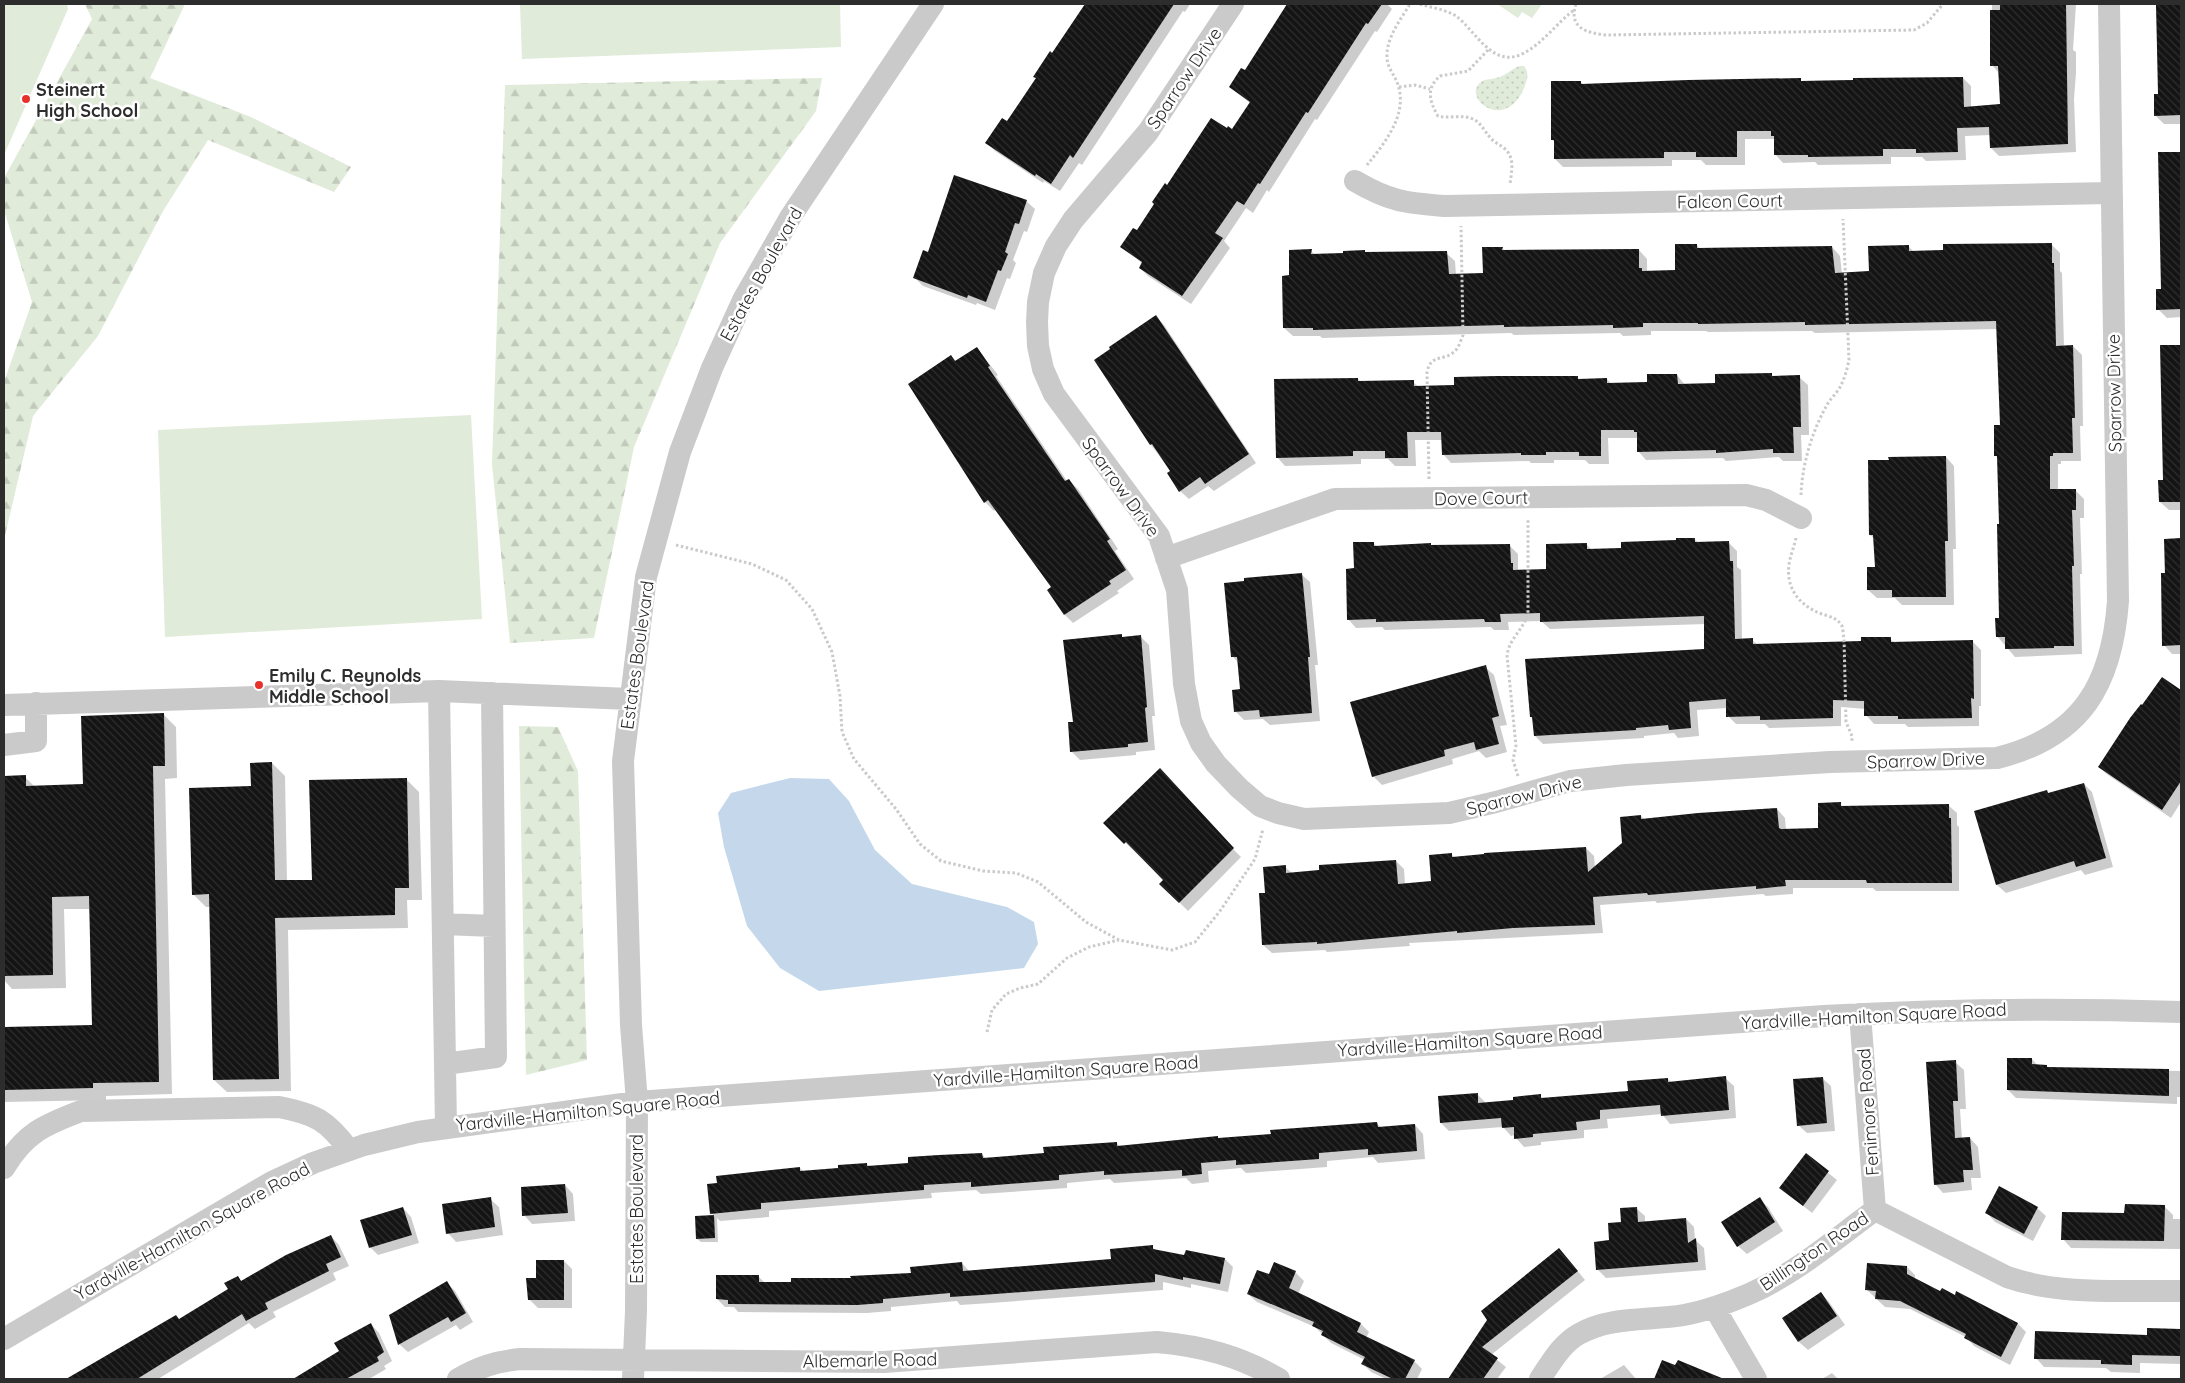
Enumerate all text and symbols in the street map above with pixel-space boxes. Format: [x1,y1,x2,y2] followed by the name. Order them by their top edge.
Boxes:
[1141,23,1227,133] street label: Sparrow Drive
[36,78,138,122] place label: Steinert High School
[20,93,32,105] marker: Steinert High School
[1677,189,1783,213] street label: Falcon Court
[715,203,807,345] street label: Estates Boulevard
[2101,334,2127,452] street label: Sparrow Drive
[1077,432,1165,542] street label: Sparrow Drive
[1434,486,1528,510] street label: Dove Court
[615,579,659,731] street label: Estates Boulevard
[269,664,421,708] place label: Emily C. Reynolds Middle School
[253,679,265,691] marker: Emily C. Reynolds Middle School
[1867,746,1985,774] street label: Sparrow Drive
[1464,770,1584,820] street label: Sparrow Drive
[1741,998,2007,1034] street label: Yardville-Hamilton Square Road
[1337,1020,1603,1062] street label: Yardville-Hamilton Square Road
[1852,1047,1884,1177] street label: Fenimore Road
[933,1050,1199,1092] street label: Yardville-Hamilton Square Road
[455,1086,721,1136] street label: Yardville-Hamilton Square Road
[625,1134,648,1284] street label: Estates Boulevard
[70,1157,314,1305] street label: Yardville-Hamilton Square Road
[1755,1206,1873,1296] street label: Billington Road
[802,1347,938,1373] street label: Albemarle Road

